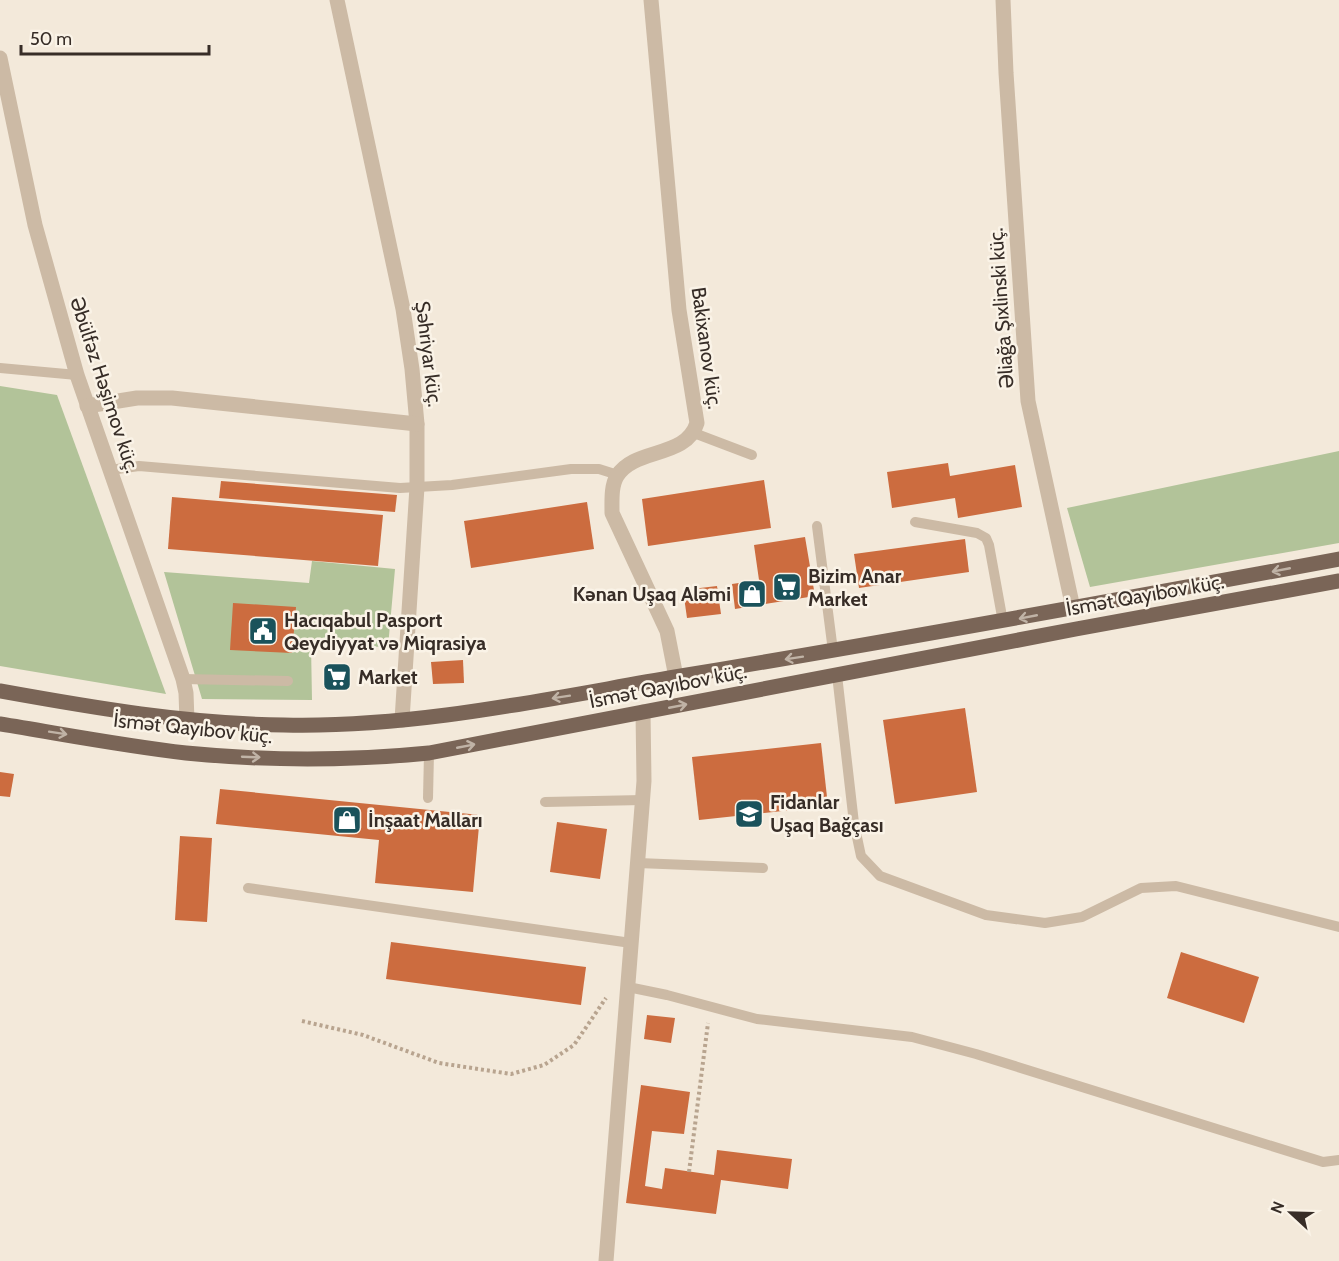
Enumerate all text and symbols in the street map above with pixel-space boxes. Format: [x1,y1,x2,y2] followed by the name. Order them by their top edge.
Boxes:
[21,18,208,56] scale bar
[30,28,72,50] text: 50 m
[983,227,1019,389] street label: Əliağa Şıxlinski küç.
[687,286,727,410] street label: Bakixanov küç.
[65,294,145,476] street label: Əbülfəz Həşimov küç.
[411,300,447,408] street label: Şəhriyar küç.
[808,564,902,611] place label: Bizim Anar Market
[1272,565,1292,576] one-way arrow
[1064,569,1226,621] street label: İsmət Qayıbov küç.
[771,571,803,603] supermarket icon: Bizim Anar Market
[736,578,768,610] shop icon: Kənan Uşaq Aləmi
[573,582,731,606] place label: Kənan Uşaq Aləmi
[284,608,486,655] place label: Hacıqabul Pasport Qeydiyyat və Miqrasiya
[1019,612,1038,623] one-way arrow
[247,615,279,647] public building icon: Hacıqabul Pasport Qeydiyyat və Miqrasiya
[785,652,805,663] one-way arrow
[587,659,749,713] street label: İsmət Qayıbov küç.
[321,661,353,693] supermarket icon: Market
[358,665,418,689] place label: Market
[551,691,571,702] one-way arrow
[668,700,688,711] one-way arrow
[112,708,274,748] street label: İsmət Qayıbov küç.
[47,728,67,739] one-way arrow
[456,740,476,751] one-way arrow
[241,751,261,762] one-way arrow
[770,790,884,837] place label: Fidanlar Uşaq Bağçası
[733,798,765,830] school or university icon: Fidanlar Uşaq Bağçası
[331,804,363,836] shop icon: İnşaat Malları
[368,808,483,832] place label: İnşaat Malları
[1261,1183,1321,1243] north arrow
[1267,1199,1288,1216] text: N

